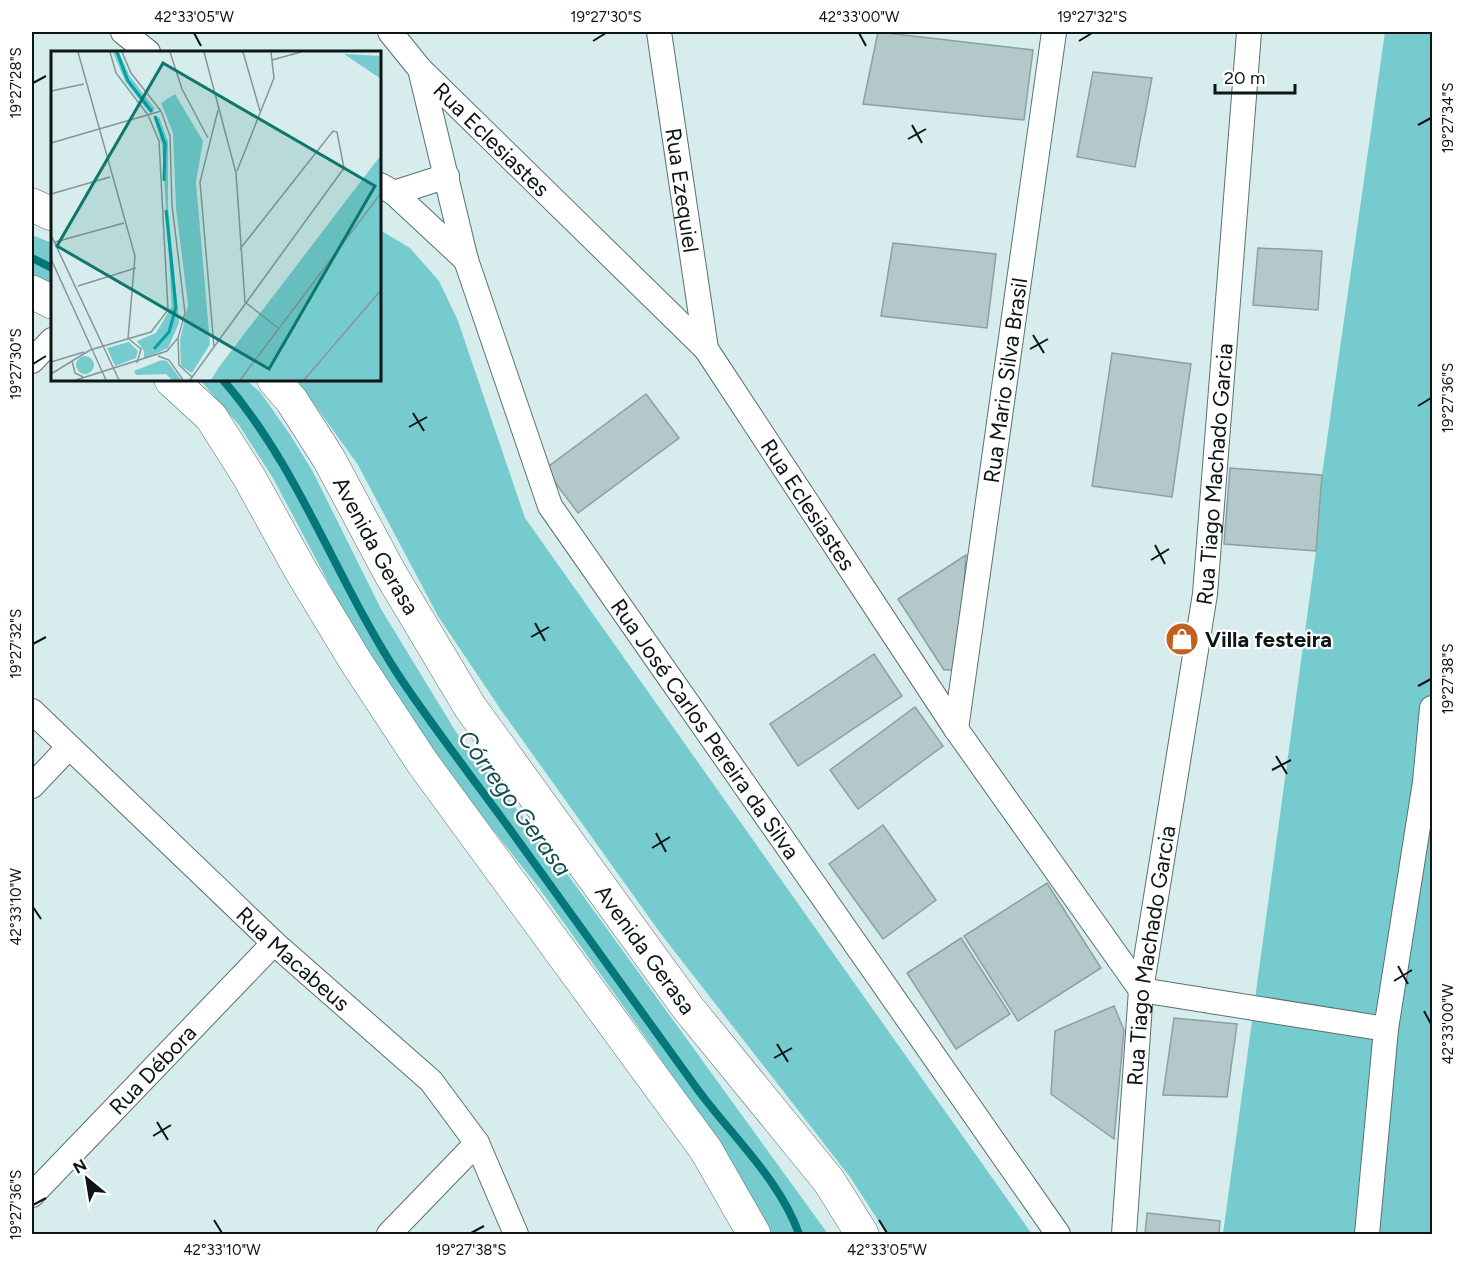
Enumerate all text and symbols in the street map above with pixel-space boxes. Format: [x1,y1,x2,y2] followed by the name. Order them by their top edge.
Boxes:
[154,8,235,26] text: 42°33'05"W
[570,8,642,26] text: 19°27'30"S
[819,8,900,26] text: 42°33'00"W
[1057,8,1127,26] text: 19°27'32"S
[7,47,25,119] text: 19°27'28"S
[51,51,381,381] inset map
[1215,57,1294,95] scale bar
[1224,67,1265,89] text: 20 m
[428,76,555,202] street label: Rua Eclesiastes
[1439,82,1457,154] text: 19°27'34"S
[660,126,705,254] street label: Rua Ezequiel
[977,276,1033,485] street label: Rua Mario Silva Brasil
[7,328,25,400] text: 19°27'30"S
[1190,342,1238,607] street label: Rua Tiago Machado Garcia
[1439,363,1457,433] text: 19°27'36"S
[755,434,861,575] street label: Rua Eclesiastes
[327,472,425,620] street label: Avenida Gerasa
[605,593,806,864] street label: Rua José Carlos Pereira da Silva
[7,609,25,679] text: 19°27'32"S
[1164,621,1200,657] shop icon: Villa festeira
[1205,626,1332,653] place label: Villa festeira
[1439,643,1457,715] text: 19°27'38"S
[452,724,578,882] water label: Córrego Gerasa
[1121,823,1181,1087] street label: Rua Tiago Machado Garcia
[7,868,25,946] text: 42°33'10"W
[589,879,702,1019] street label: Avenida Gerasa
[231,901,355,1017] street label: Rua Macabeus
[1439,983,1457,1065] text: 42°33'00"W
[103,1019,202,1120] street label: Rua Débora
[57,1149,117,1209] north arrow
[70,1155,90,1178] text: N
[7,1170,25,1240] text: 19°27'36"S
[183,1241,261,1259] text: 42°33'10"W
[435,1241,507,1259] text: 19°27'38"S
[847,1241,928,1259] text: 42°33'05"W

